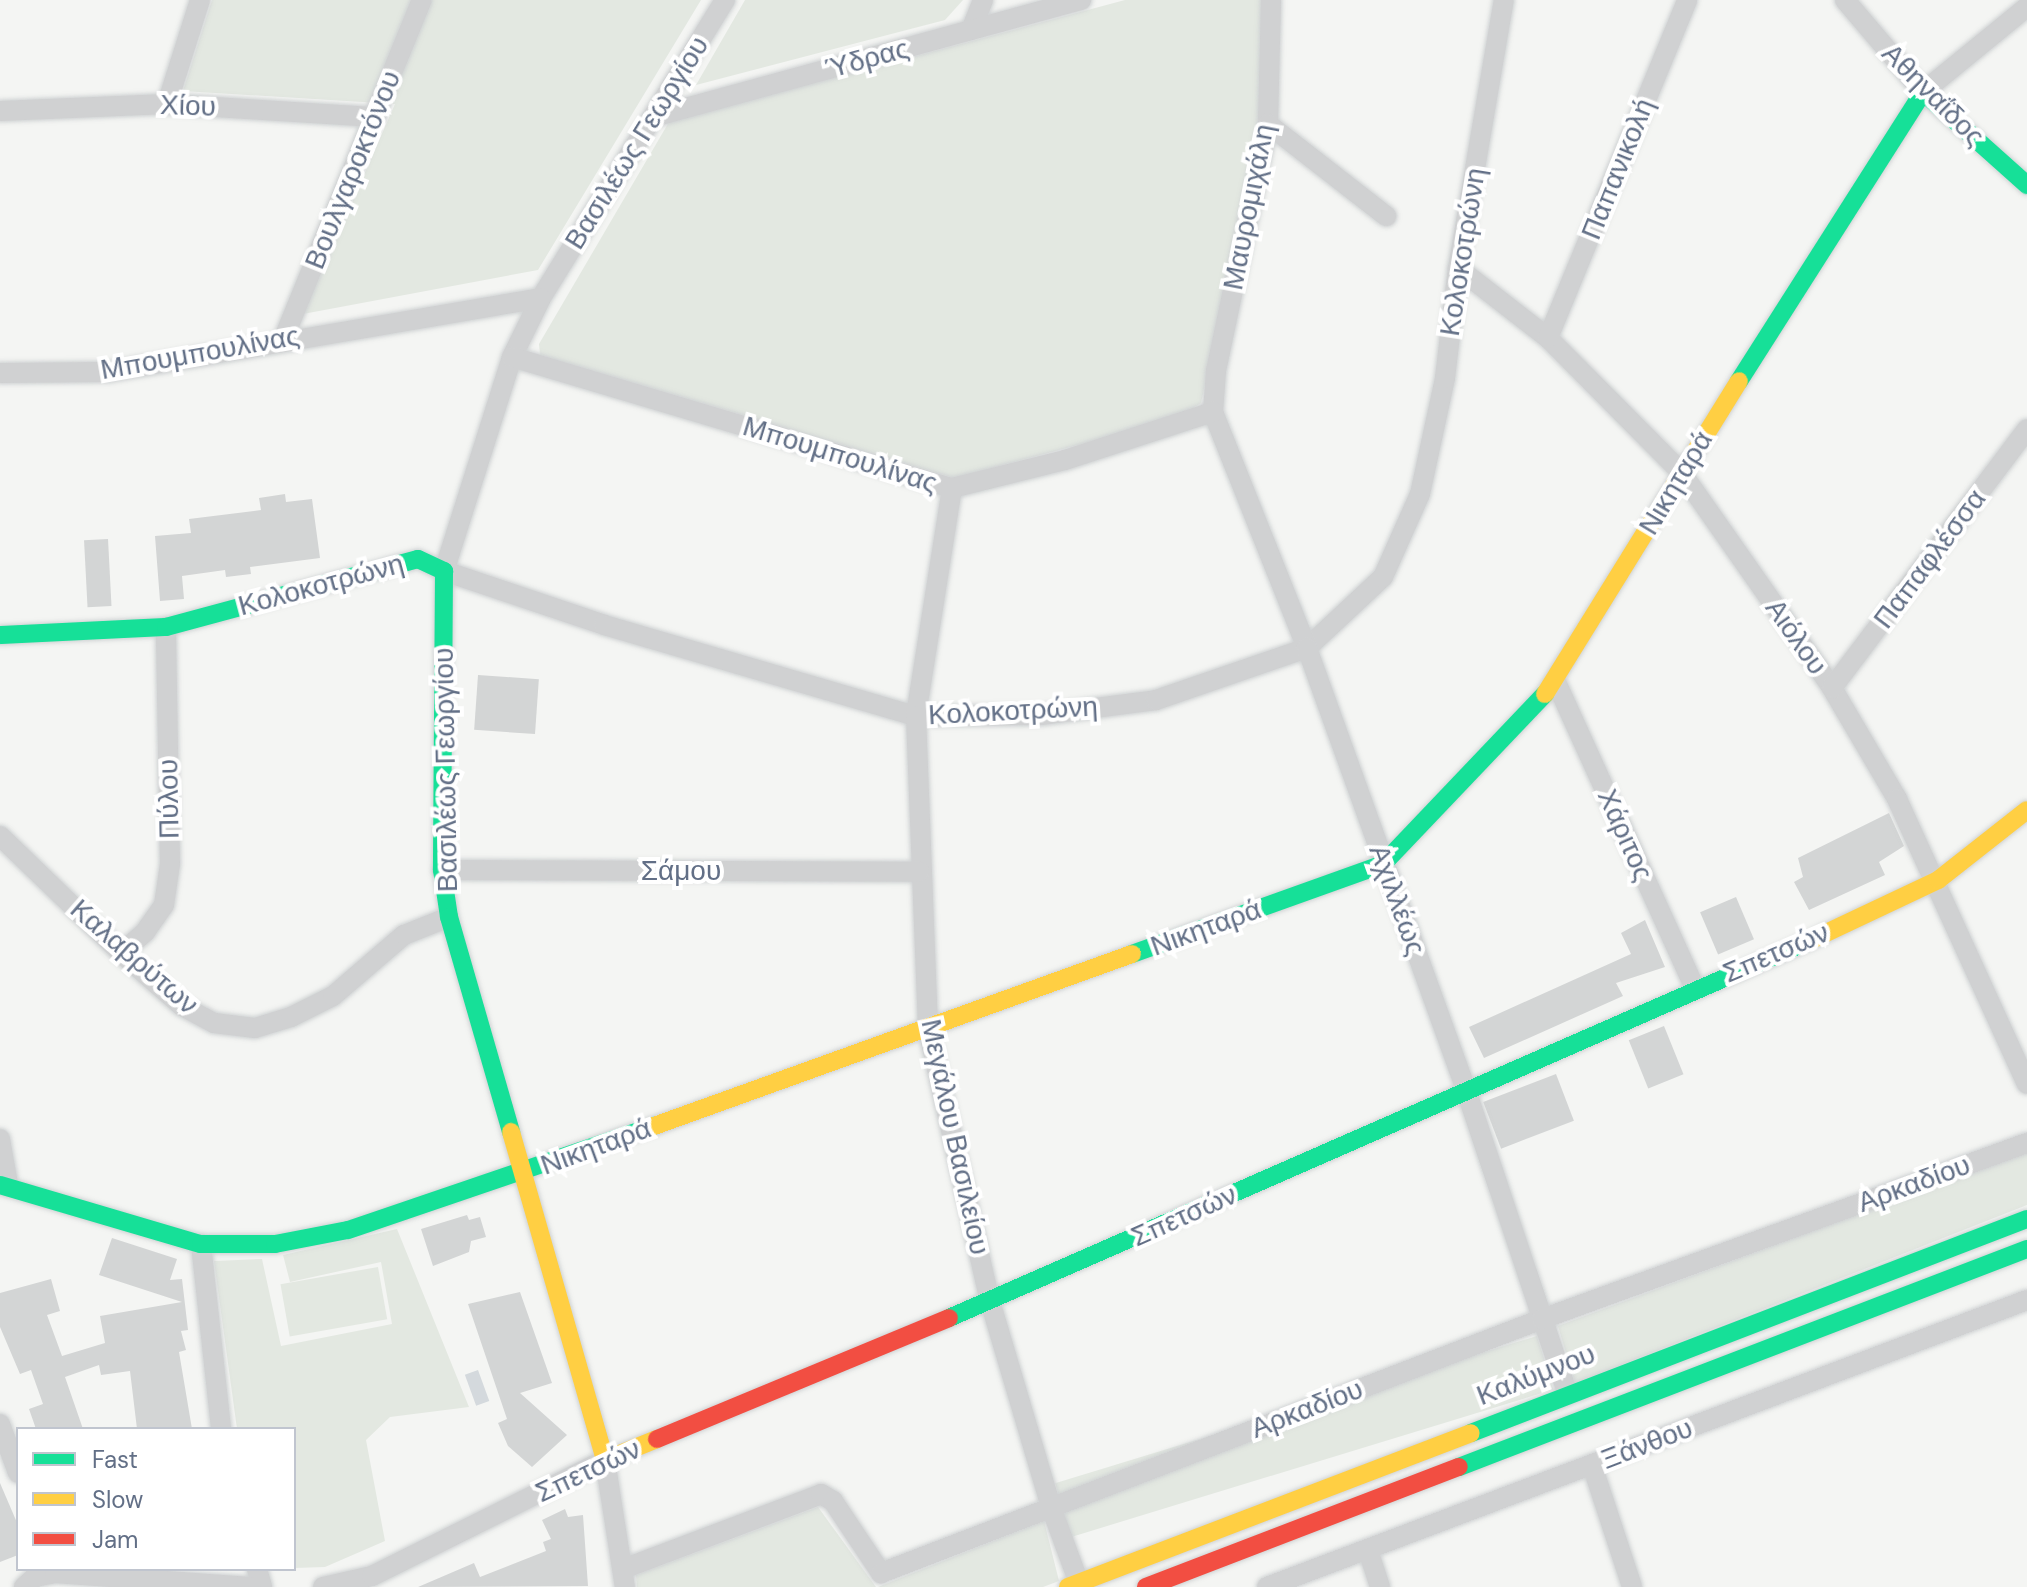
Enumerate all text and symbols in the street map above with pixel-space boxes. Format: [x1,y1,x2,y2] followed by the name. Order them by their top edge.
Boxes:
[558,30,716,256] street label: Βασιλέως Γεωργίου
[822,32,912,86] street label: Ύδρας
[1875,37,1991,153] street label: Αθηναΐδος
[298,66,408,274] street label: Βουλγαροκτόνου
[160,88,216,124] street label: Χίου
[1574,94,1662,244] street label: Παπανικολή
[1216,121,1282,293] street label: Μαυρομιχάλη
[1433,166,1493,338] street label: Κολοκοτρώνη
[98,319,302,387] street label: Μπουμπουλίνας
[739,410,941,500] street label: Μπουμπουλίνας
[1632,425,1720,541] street label: Νικηταρά
[1867,483,1993,635] street label: Παπαφλέσσα
[235,547,407,623] street label: Κολοκοτρώνη
[1758,593,1834,681] street label: Αιόλου
[427,648,465,892] street label: Βασιλέως Γεωργίου
[927,690,1099,732] street label: Κολοκοτρώνη
[152,759,186,839] street label: Πύλου
[1590,784,1660,886] street label: Χάριτος
[1362,840,1432,960] street label: Αχιλλέως
[641,854,721,888] street label: Σάμου
[63,892,205,1022] street label: Καλαβρύτων
[1146,893,1266,963] street label: Νικηταρά
[1718,916,1834,990] street label: Σπετσών
[914,1016,996,1258] street label: Μεγάλου Βασιλείου
[536,1112,656,1182] street label: Νικηταρά
[1853,1148,1975,1220] street label: Αρκαδίου
[1126,1178,1242,1254] street label: Σπετσών
[1472,1337,1600,1413] street label: Καλύμνου
[1246,1372,1368,1446] street label: Αρκαδίου
[1597,1411,1697,1477] street label: Ξάνθου
[16,1427,296,1571] legend
[530,1432,646,1510] street label: Σπετσών
[92,1444,138,1475] text: Fast
[92,1484,143,1515] text: Slow
[92,1524,138,1555] text: Jam

